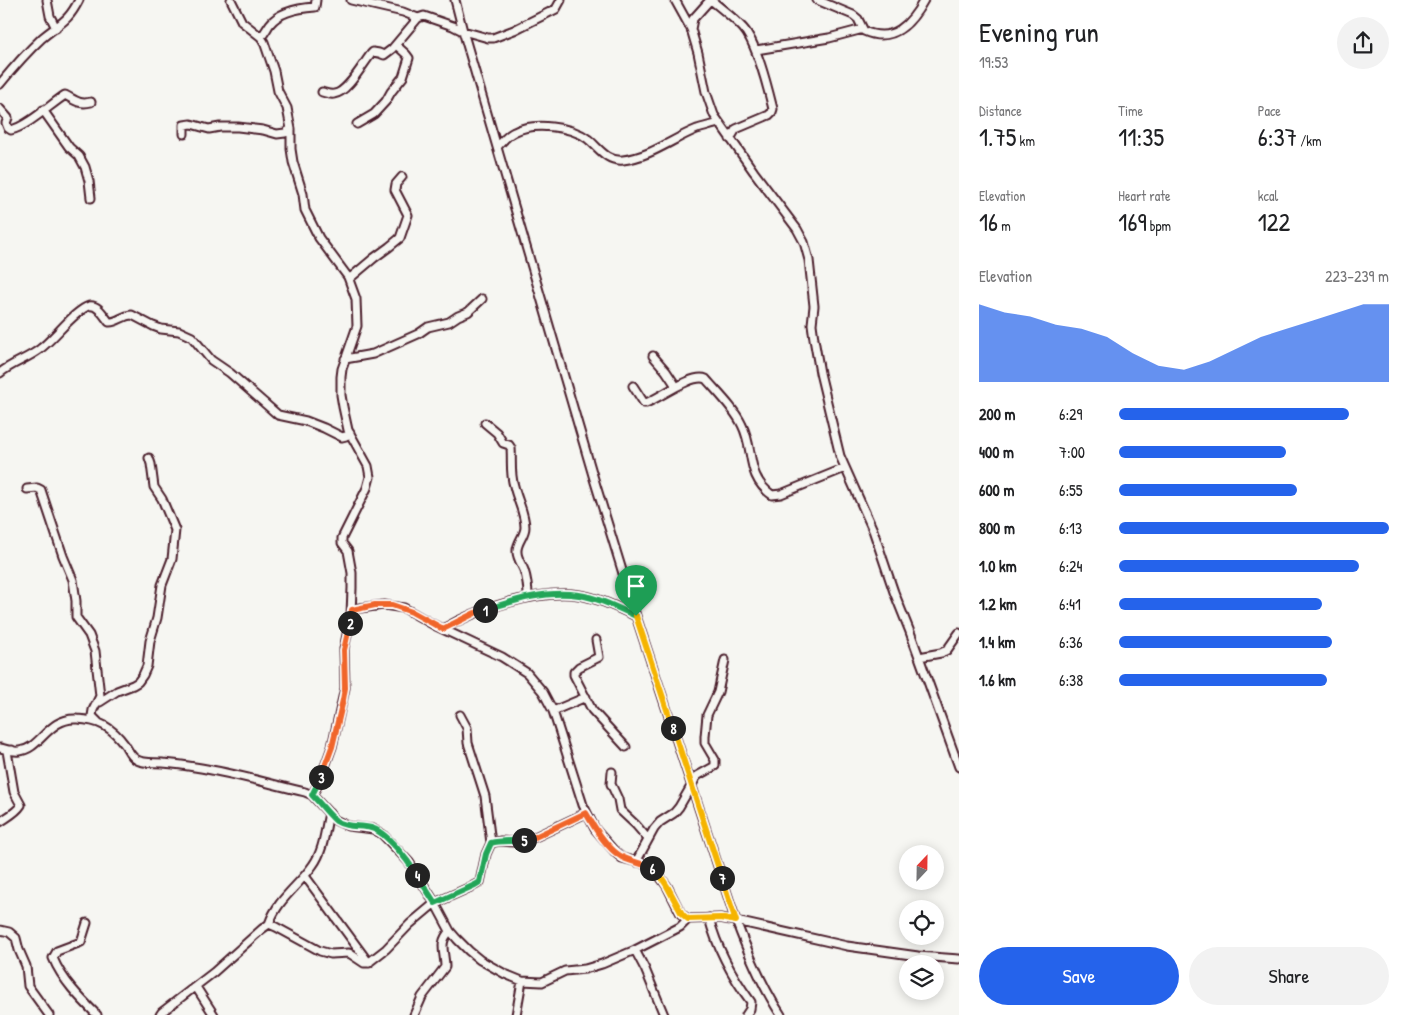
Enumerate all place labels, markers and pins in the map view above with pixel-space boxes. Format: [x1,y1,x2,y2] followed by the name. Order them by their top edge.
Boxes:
[615,565,657,616] pin
[472,598,498,622] pin: 1
[338,610,362,636] pin: 2
[660,716,686,740] pin: 8
[308,764,334,790] pin: 3
[512,828,536,852] pin: 5
[640,856,664,880] pin: 6
[404,862,430,888] pin: 4
[710,866,734,890] pin: 7

